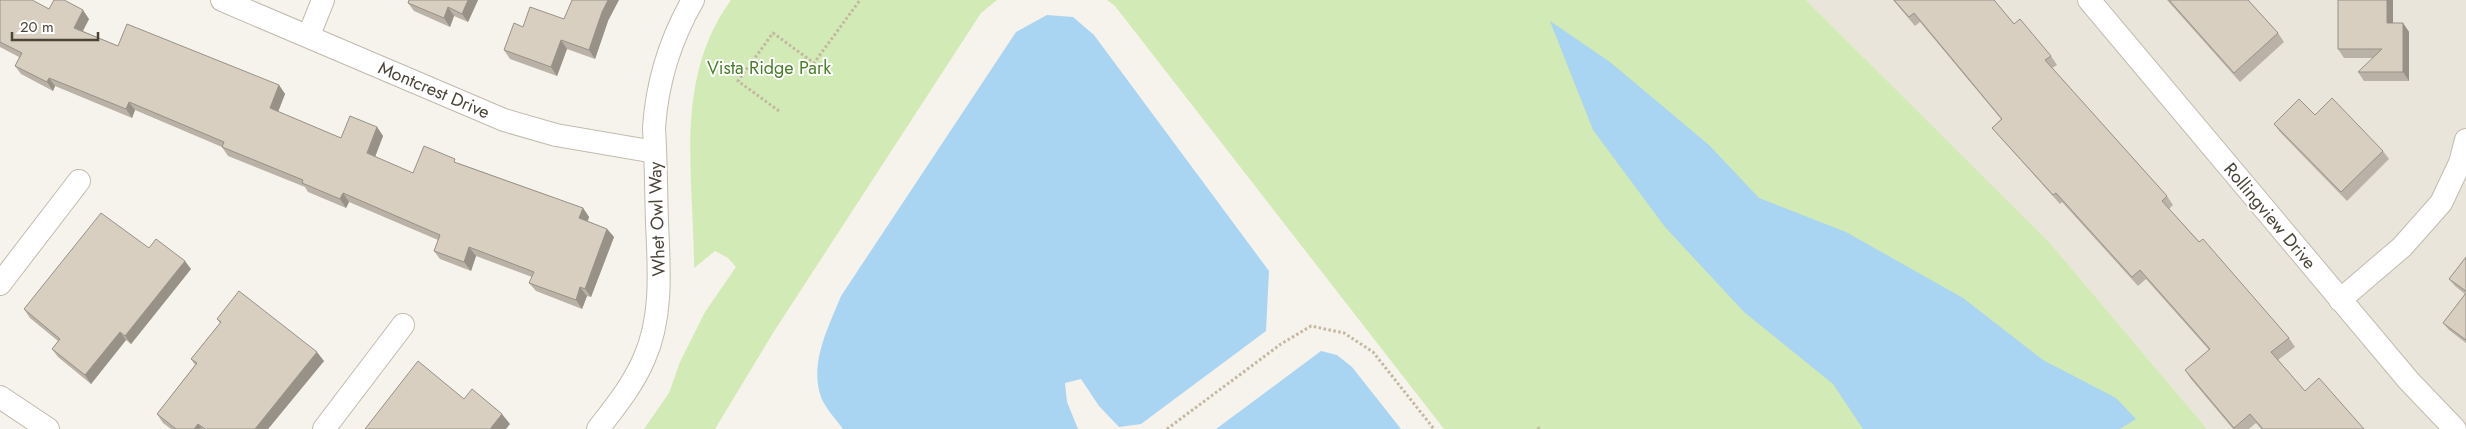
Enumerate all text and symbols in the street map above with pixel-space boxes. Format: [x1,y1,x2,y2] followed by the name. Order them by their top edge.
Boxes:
[12,10,99,42] scale bar
[20,16,54,38] text: 20 m
[374,55,494,125] street label: Montcrest Drive
[707,55,831,81] park label: Vista Ridge Park
[2218,157,2322,275] street label: Rollingview Drive
[642,161,672,277] street label: Whet Owl Way

